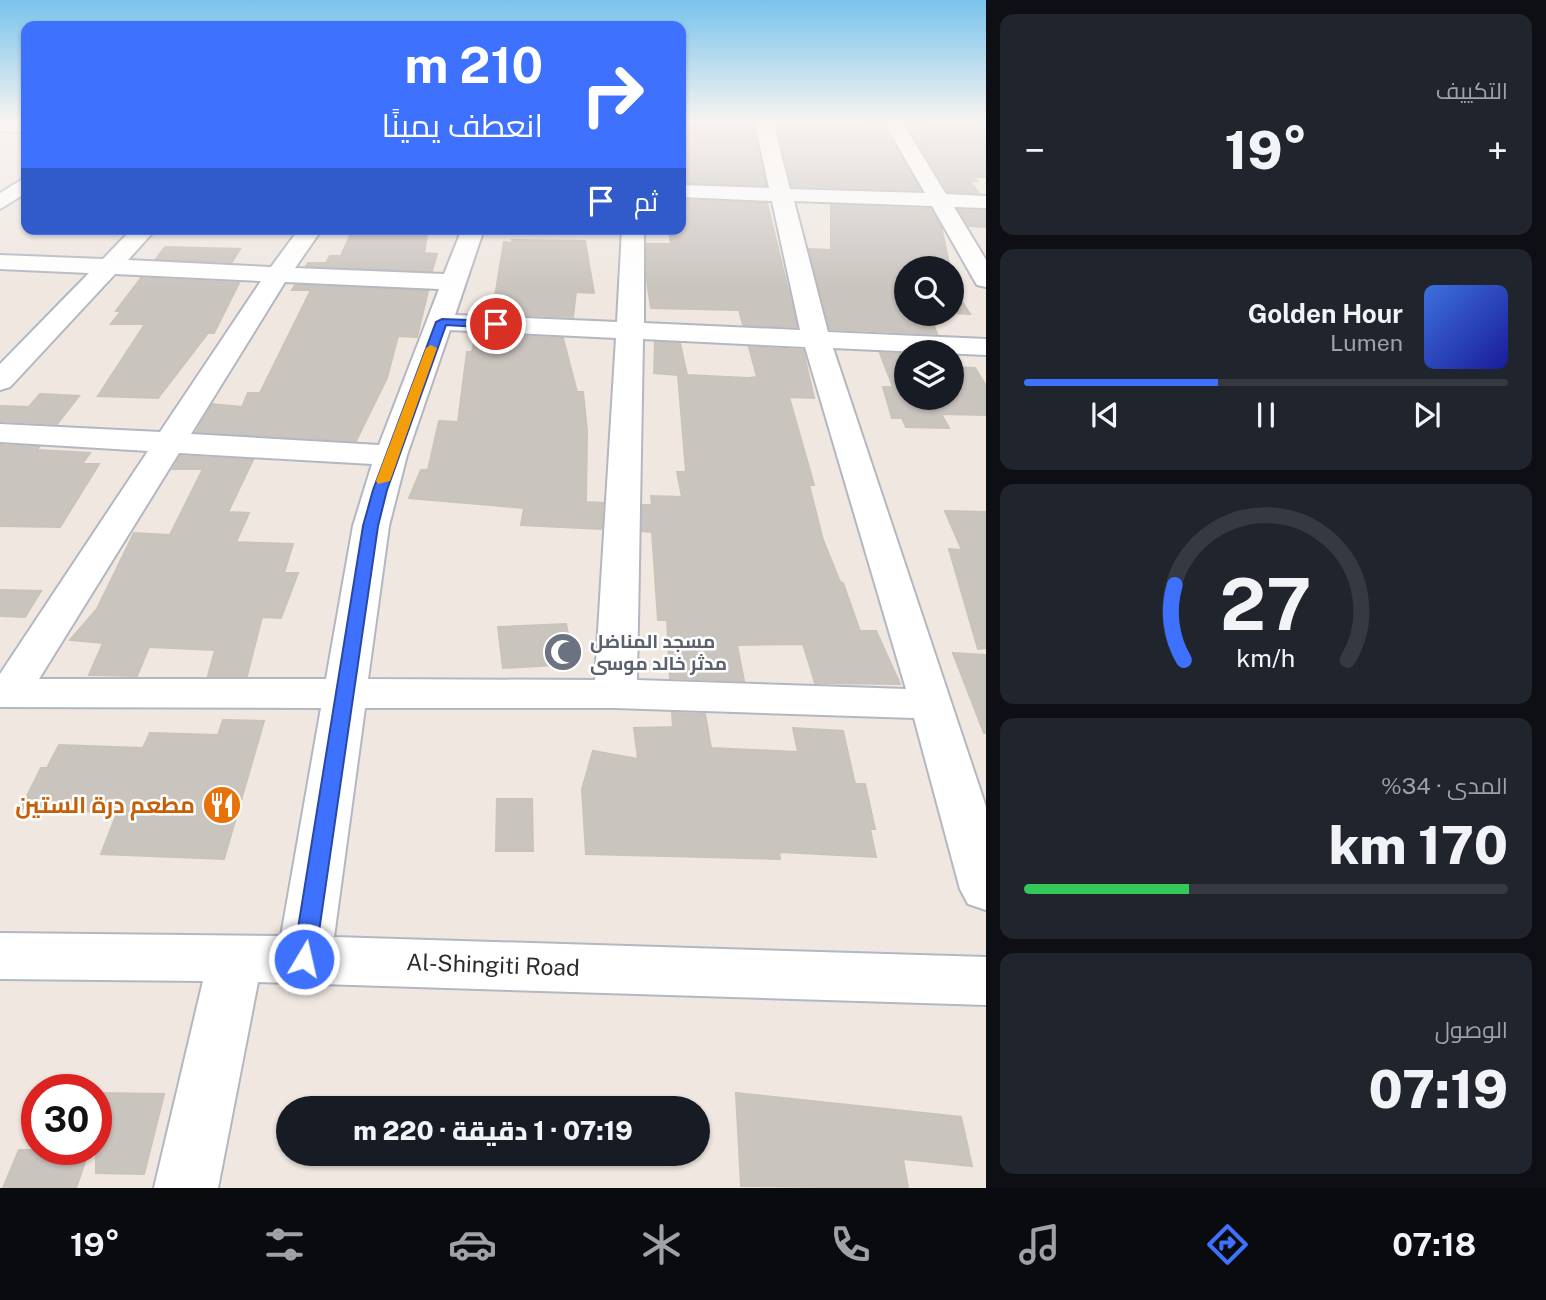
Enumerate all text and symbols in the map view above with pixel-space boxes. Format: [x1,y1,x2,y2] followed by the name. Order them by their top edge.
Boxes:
[404,36,543,94] text: 210 m
[567,49,658,140] icon: right
[1436,77,1508,104] text: التكييف
[382,107,543,144] text: انعطف يمينًا
[1225,120,1307,181] text: 19°
[1024,128,1045,173] text: −
[1487,128,1508,173] text: +
[582,182,620,220] icon: arrive
[634,186,658,217] text: ثم
[894,256,964,410] map controls
[894,256,964,326] button: search
[466,294,526,354] pin
[1248,298,1403,329] text: Golden Hour
[477,305,515,343] icon: arrive
[1330,329,1403,356] text: Lumen
[894,340,964,410] button: layers
[1086,396,1124,434] icon: previous
[1247,396,1285,434] icon: pause
[1408,396,1446,434] icon: next
[1220,561,1312,646] text: 27
[590,630,727,675] place label: مسجد المناضل مدثر خالد موسى
[542,631,584,673] mosque icon: مسجد المناضل مدثر خالد موسى
[1237,643,1295,673] text: km/h
[1381,772,1508,799] text: المدى · 34%
[201,784,243,826] restaurant icon: مطعم درة الستين
[15,791,195,821] place label: مطعم درة الستين
[1329,815,1508,876] text: 170 km
[267,922,341,996] position arrow
[406,948,580,981] street label: Al-Shingiti Road
[1435,1016,1508,1043] text: الوصول
[1368,1059,1508,1120] text: 07:19
[21,1074,112,1165] speed limit sign: 30
[353,1115,633,1146] text: 07:19 · 1 دقيقة · 220 m
[260,1220,309,1269] icon: filters
[448,1220,497,1269] icon: car
[637,1220,686,1269] icon: climate
[826,1220,875,1269] icon: phone
[1015,1220,1064,1269] icon: music
[1203,1220,1252,1269] icon: directions
[70,1226,120,1263] text: 19°
[1392,1226,1476,1263] text: 07:18

